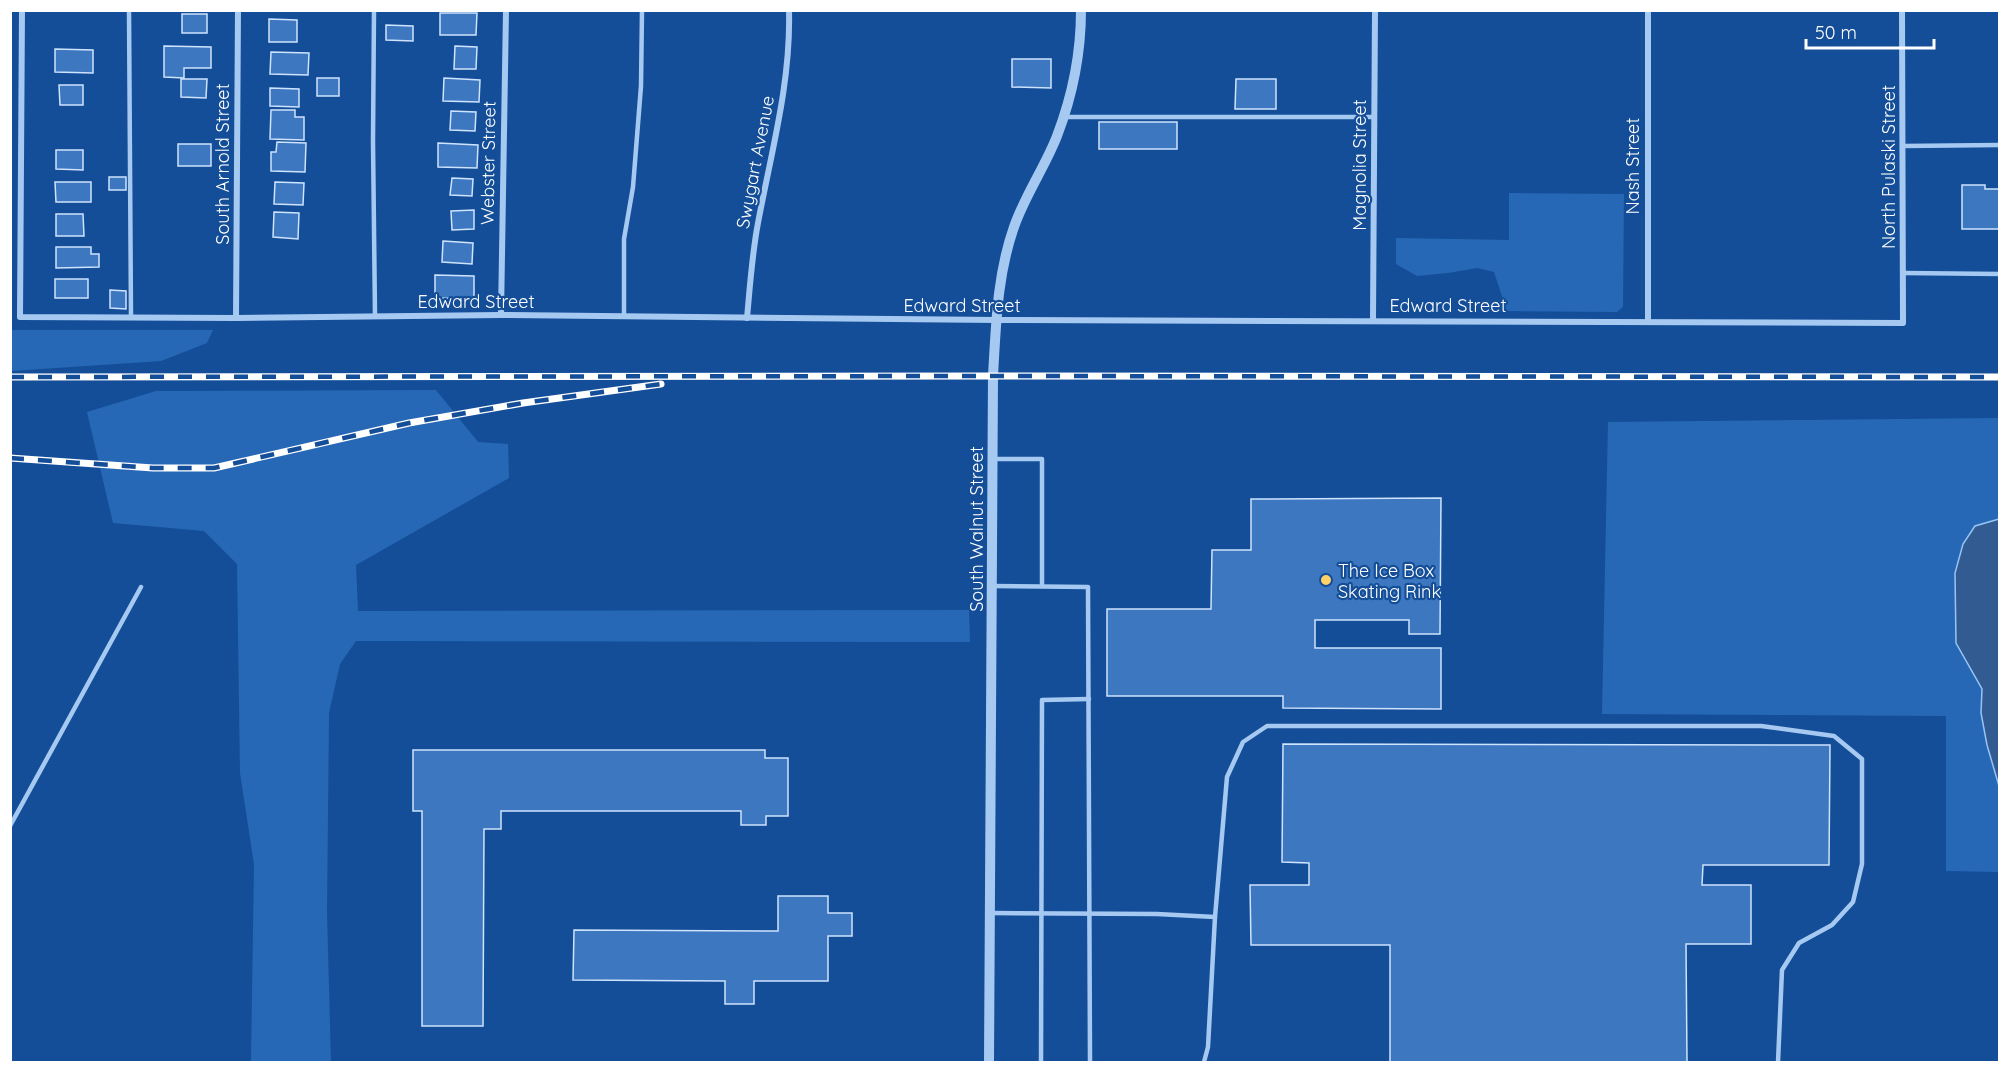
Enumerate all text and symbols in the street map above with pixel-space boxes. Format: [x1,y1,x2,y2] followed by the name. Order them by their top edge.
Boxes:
[1806,12,1934,50] scale bar
[1815,21,1857,44] text: 50 m
[211,83,234,245] street label: South Arnold Street
[1877,85,1900,249] street label: North Pulaski Street
[731,93,779,231] street label: Swygart Avenue
[1348,99,1371,231] street label: Magnolia Street
[475,101,501,225] street label: Webster Street
[1621,118,1644,214] street label: Nash Street
[417,290,535,313] street label: Edward Street
[903,294,1021,317] street label: Edward Street
[1389,294,1507,317] street label: Edward Street
[965,446,988,612] street label: South Walnut Street
[1338,559,1441,603] place label: The Ice Box Skating Rink
[1319,573,1333,587] marker: The Ice Box Skating Rink

